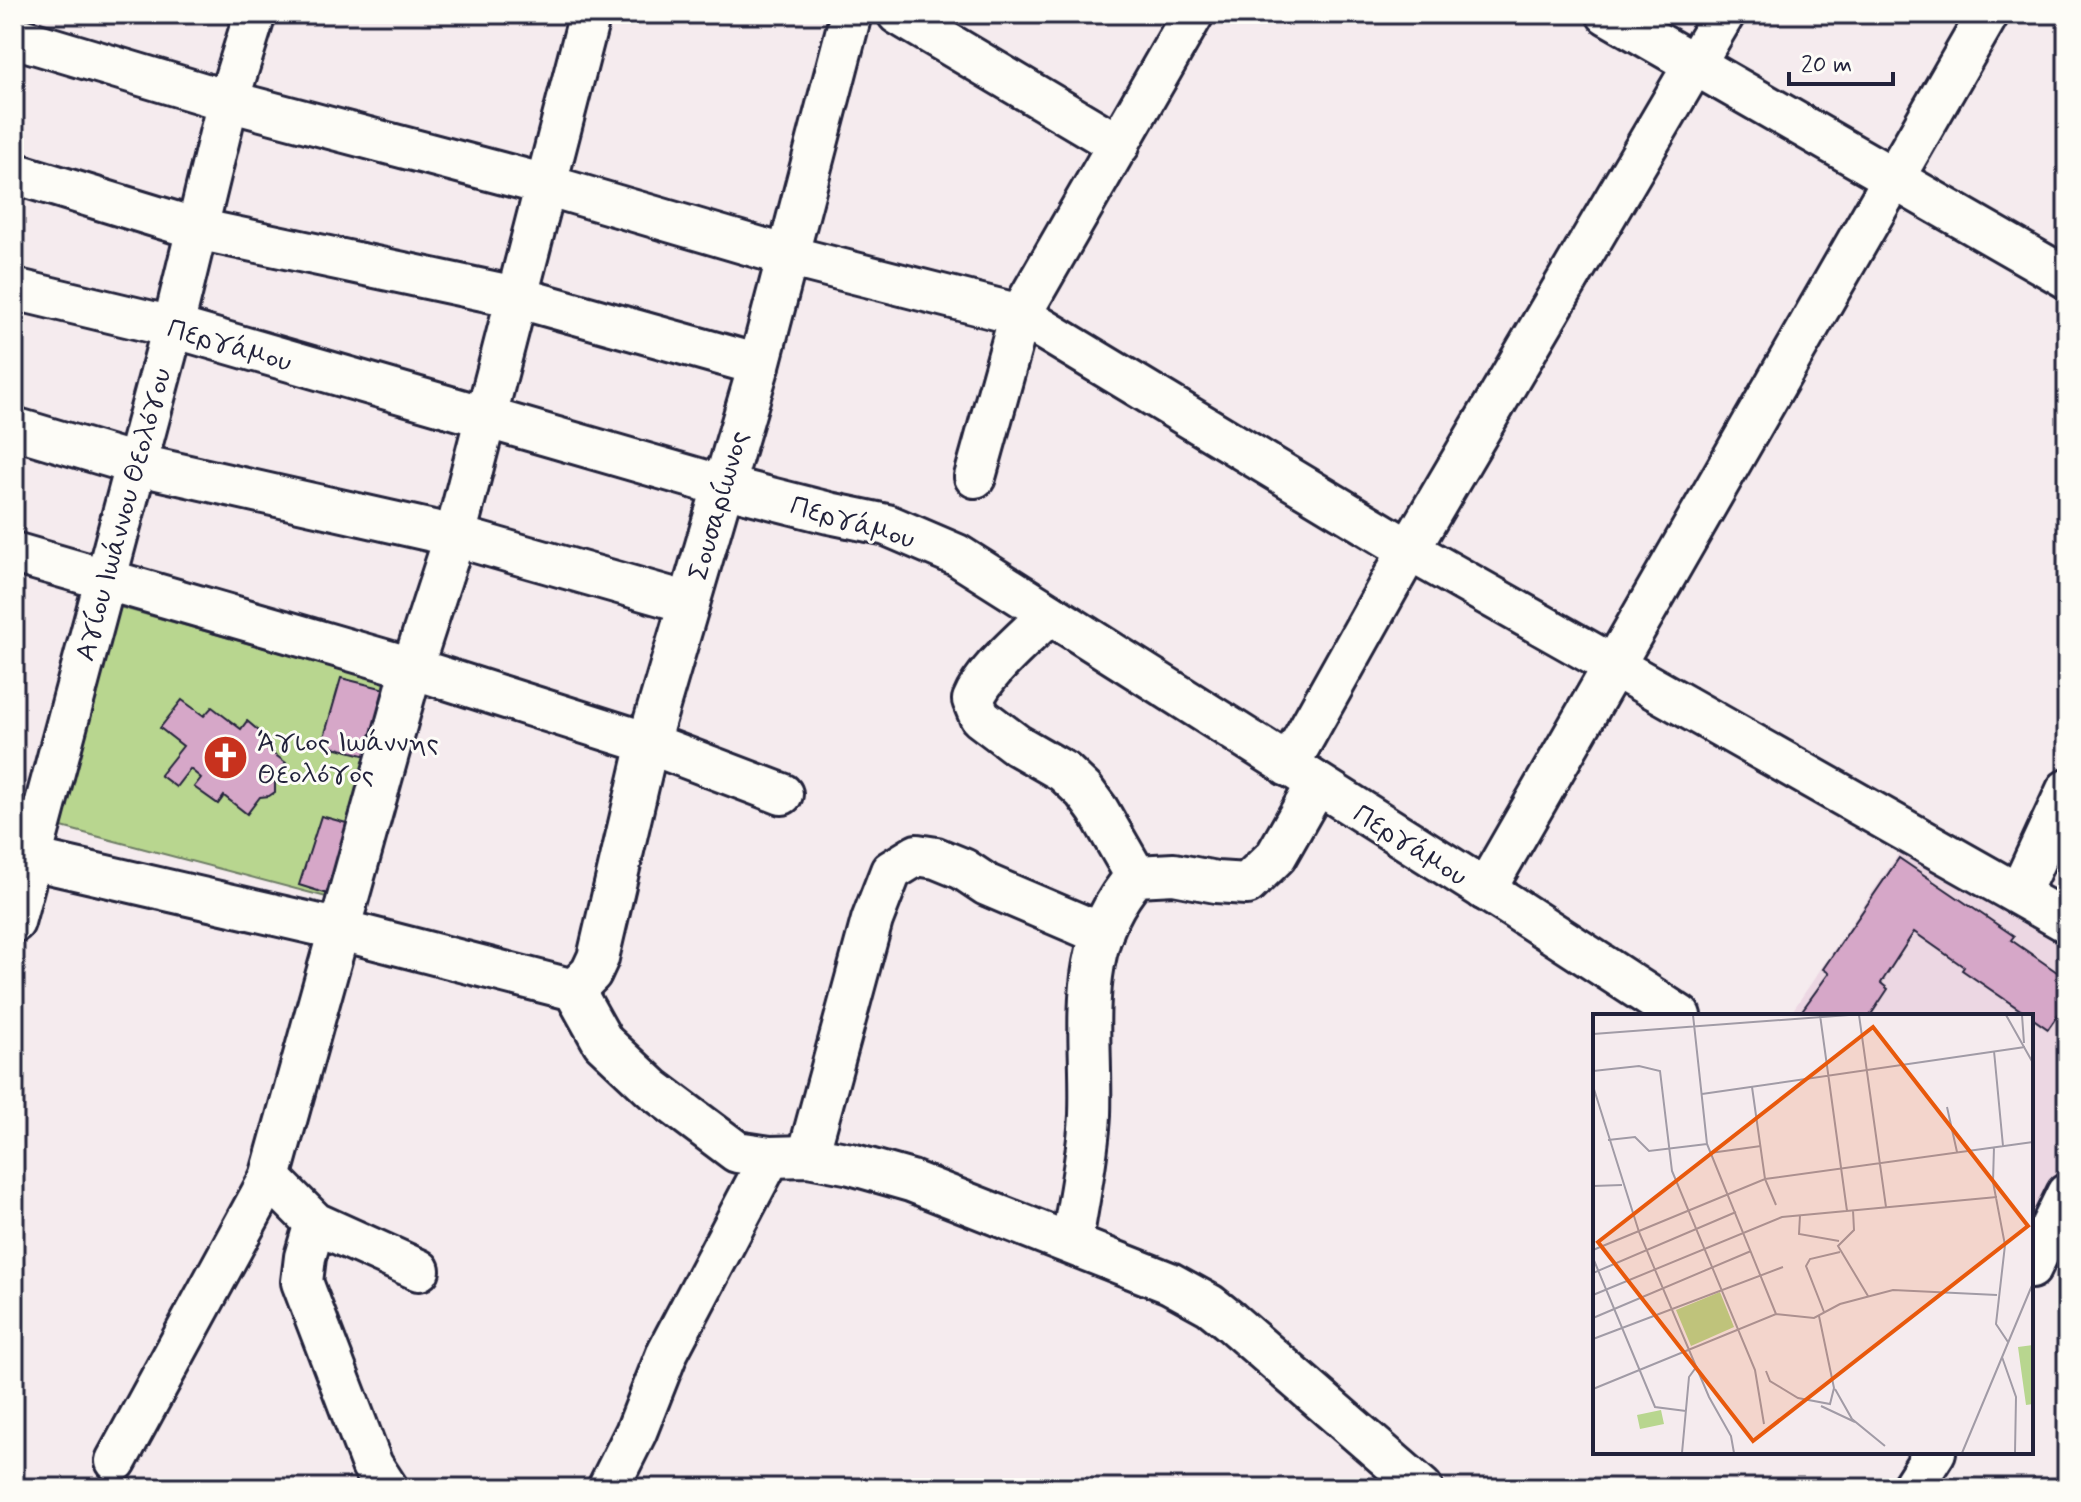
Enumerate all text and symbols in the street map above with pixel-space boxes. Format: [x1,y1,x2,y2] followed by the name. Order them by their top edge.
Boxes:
[1789,36,1893,86] scale bar
[1801,50,1852,81] text: 20 m
[163,311,296,382] street label: Περγάμου
[67,364,181,665] street label: Αγίου Ιωάννου Θεολόγου
[680,427,758,585] street label: Σουσαρίωνος
[786,488,919,559] street label: Περγάμου
[257,725,439,794] place label: Άγιος Ιωάννης Θεολόγος
[202,733,250,781] church icon: Άγιος Ιωάννης Θεολόγος
[1346,797,1474,896] street label: Περγάμου
[1593,1014,2033,1454] inset map

